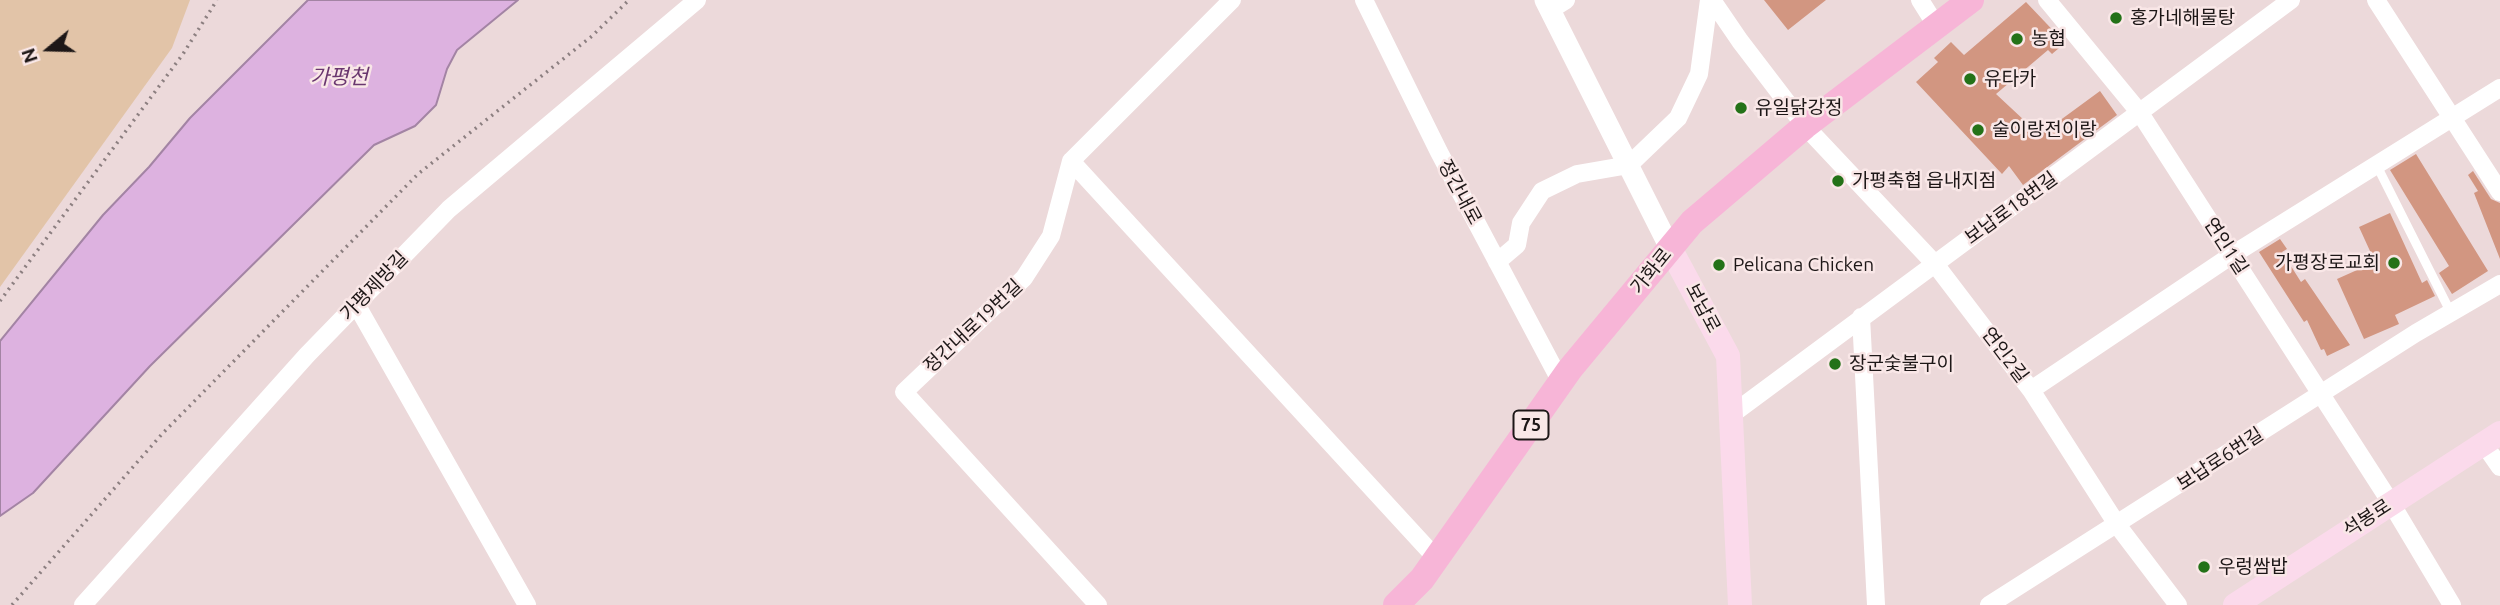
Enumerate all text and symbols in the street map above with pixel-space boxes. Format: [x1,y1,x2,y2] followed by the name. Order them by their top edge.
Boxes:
[2130,7,2235,29] place label: 홍가네해물탕
[2108,10,2124,26] marker: 홍가네해물탕
[14,14,84,84] north arrow
[2031,28,2066,50] place label: 농협
[2009,31,2025,47] marker: 농협
[16,46,42,66] text: N
[310,64,368,90] water label: 가평천
[1984,68,2036,90] place label: 유타카
[1962,71,1978,87] marker: 유타카
[1755,97,1842,119] place label: 유일닭강정
[1733,100,1749,116] marker: 유일닭강정
[1992,119,2097,141] place label: 술이랑전이랑
[1970,122,1986,138] marker: 술이랑전이랑
[1434,156,1486,228] street label: 정간내로
[1960,167,2062,249] street label: 보납로18번길
[1852,170,1996,192] place label: 가평축협 읍내지점
[1830,173,1846,189] marker: 가평축협 읍내지점
[2199,213,2253,279] street label: 연인1길
[1626,243,1676,299] street label: 가화로
[335,247,413,325] street label: 가평제방길
[2275,252,2380,274] place label: 가평장로교회
[1733,254,1874,276] place label: Pelicana Chicken
[2386,255,2402,271] marker: 가평장로교회
[1711,257,1727,273] marker: Pelicana Chicken
[919,275,1027,377] street label: 정간내로19번길
[1681,279,1725,337] street label: 보납로
[1977,323,2033,387] street label: 연인2길
[1849,353,1954,375] place label: 장군숯불구이
[1827,356,1843,372] marker: 장군숯불구이
[1514,410,1548,440] road number: 75
[2173,423,2267,495] street label: 보납로6번길
[2339,494,2395,542] street label: 석봉로
[2218,556,2288,578] place label: 우렁쌈밥
[2196,559,2212,575] marker: 우렁쌈밥

